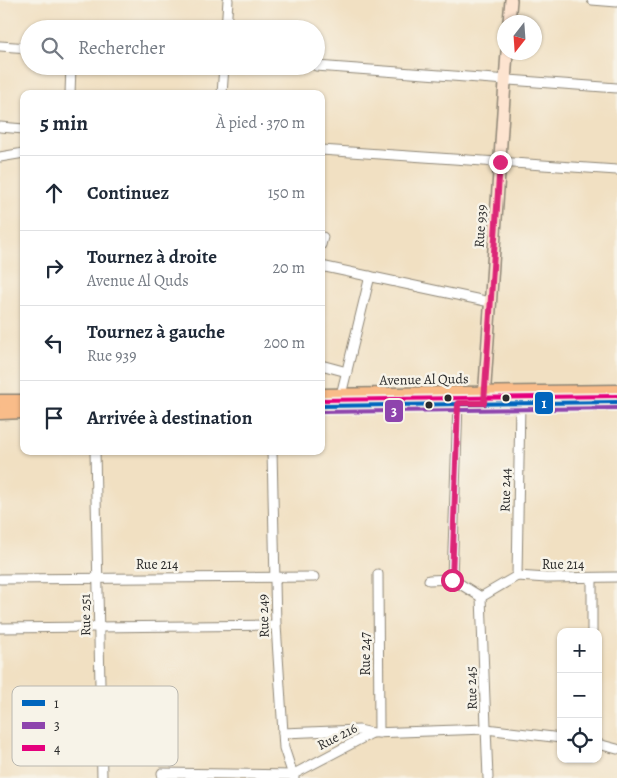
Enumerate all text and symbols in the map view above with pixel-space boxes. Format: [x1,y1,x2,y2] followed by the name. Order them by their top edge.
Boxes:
[497,15,542,60] north arrow
[20,20,325,75] search box
[38,34,66,62] icon: search
[78,35,165,61] text: Rechercher
[40,109,88,137] text: 5 min
[216,112,305,134] text: À pied · 370 m
[489,151,512,174] route end
[40,179,68,207] icon: ahead
[87,180,169,206] text: Continuez
[268,182,305,204] text: 150 m
[470,204,491,248] street label: Rue 939
[87,244,217,270] text: Tournez à droite
[40,254,68,282] icon: right
[272,257,305,279] text: 20 m
[87,270,189,292] text: Avenue Al Quds
[87,319,225,345] text: Tournez à gauche
[40,329,68,357] icon: left
[264,332,305,354] text: 200 m
[87,345,137,367] text: Rue 939
[378,369,469,390] street label: Avenue Al Quds
[534,391,554,415] line badge: 1
[443,393,453,403] unlabelled marker
[501,393,511,403] unlabelled marker
[541,394,547,413] text: 1
[384,399,404,423] line badge: 3
[424,400,434,410] unlabelled marker
[391,402,397,421] text: 3
[40,404,68,432] icon: arrive
[87,405,252,431] text: Arrivée à destination
[496,468,515,512] street label: Rue 244
[136,555,178,574] street label: Rue 214
[542,555,584,574] street label: Rue 214
[441,569,464,592] route start
[76,594,95,636] street label: Rue 251
[253,594,274,638] street label: Rue 249
[557,628,602,763] map controls
[557,628,602,673] button: +
[356,632,375,676] street label: Rue 247
[461,666,482,710] street label: Rue 245
[557,673,602,718] button: −
[12,686,178,766] legend
[54,694,59,713] text: 1
[54,716,60,735] text: 3
[314,718,361,755] street label: Rue 216
[557,718,602,763] button: locate
[54,739,60,758] text: 4

